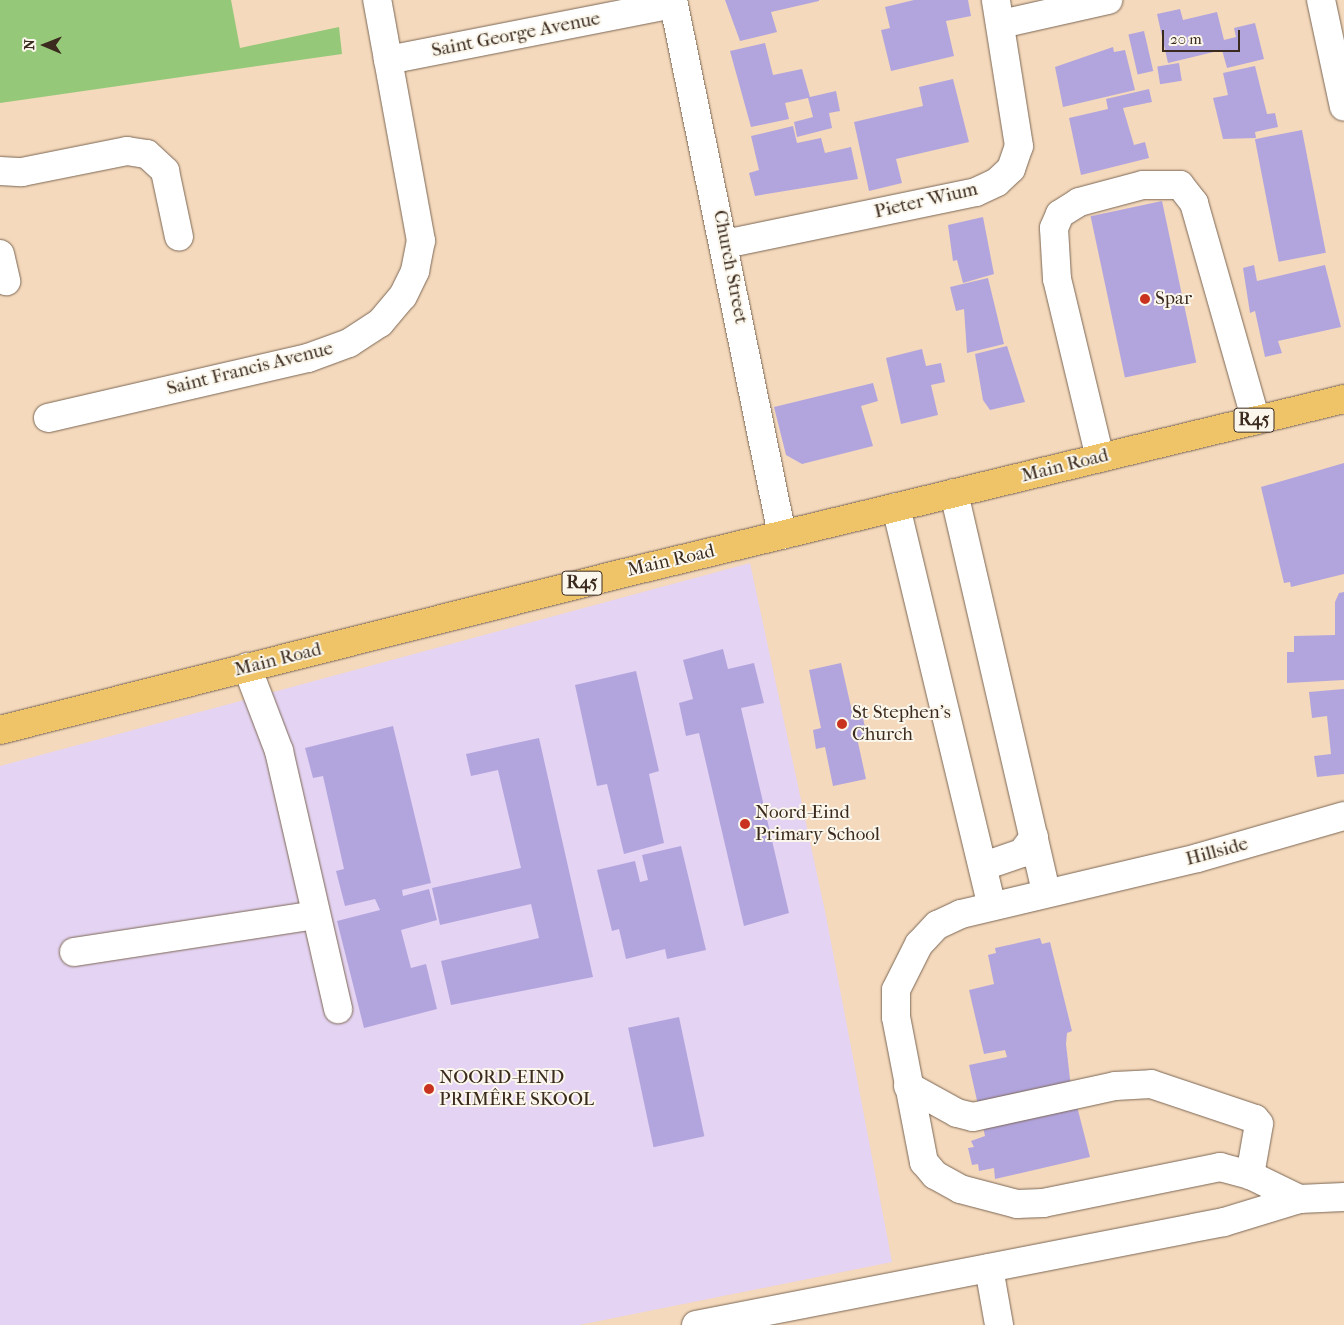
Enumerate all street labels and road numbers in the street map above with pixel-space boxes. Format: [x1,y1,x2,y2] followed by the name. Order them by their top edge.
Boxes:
[430,7,602,63] street label: Saint George Avenue
[872,178,980,224] street label: Pieter Wium
[708,208,752,326] street label: Church Street
[165,337,335,401] street label: Saint Francis Avenue
[1233,404,1275,436] road number: R45
[1019,444,1111,488] street label: Main Road
[625,540,717,582] street label: Main Road
[561,568,603,598] road number: R45
[232,638,324,682] street label: Main Road
[1183,833,1251,871] street label: Hillside

